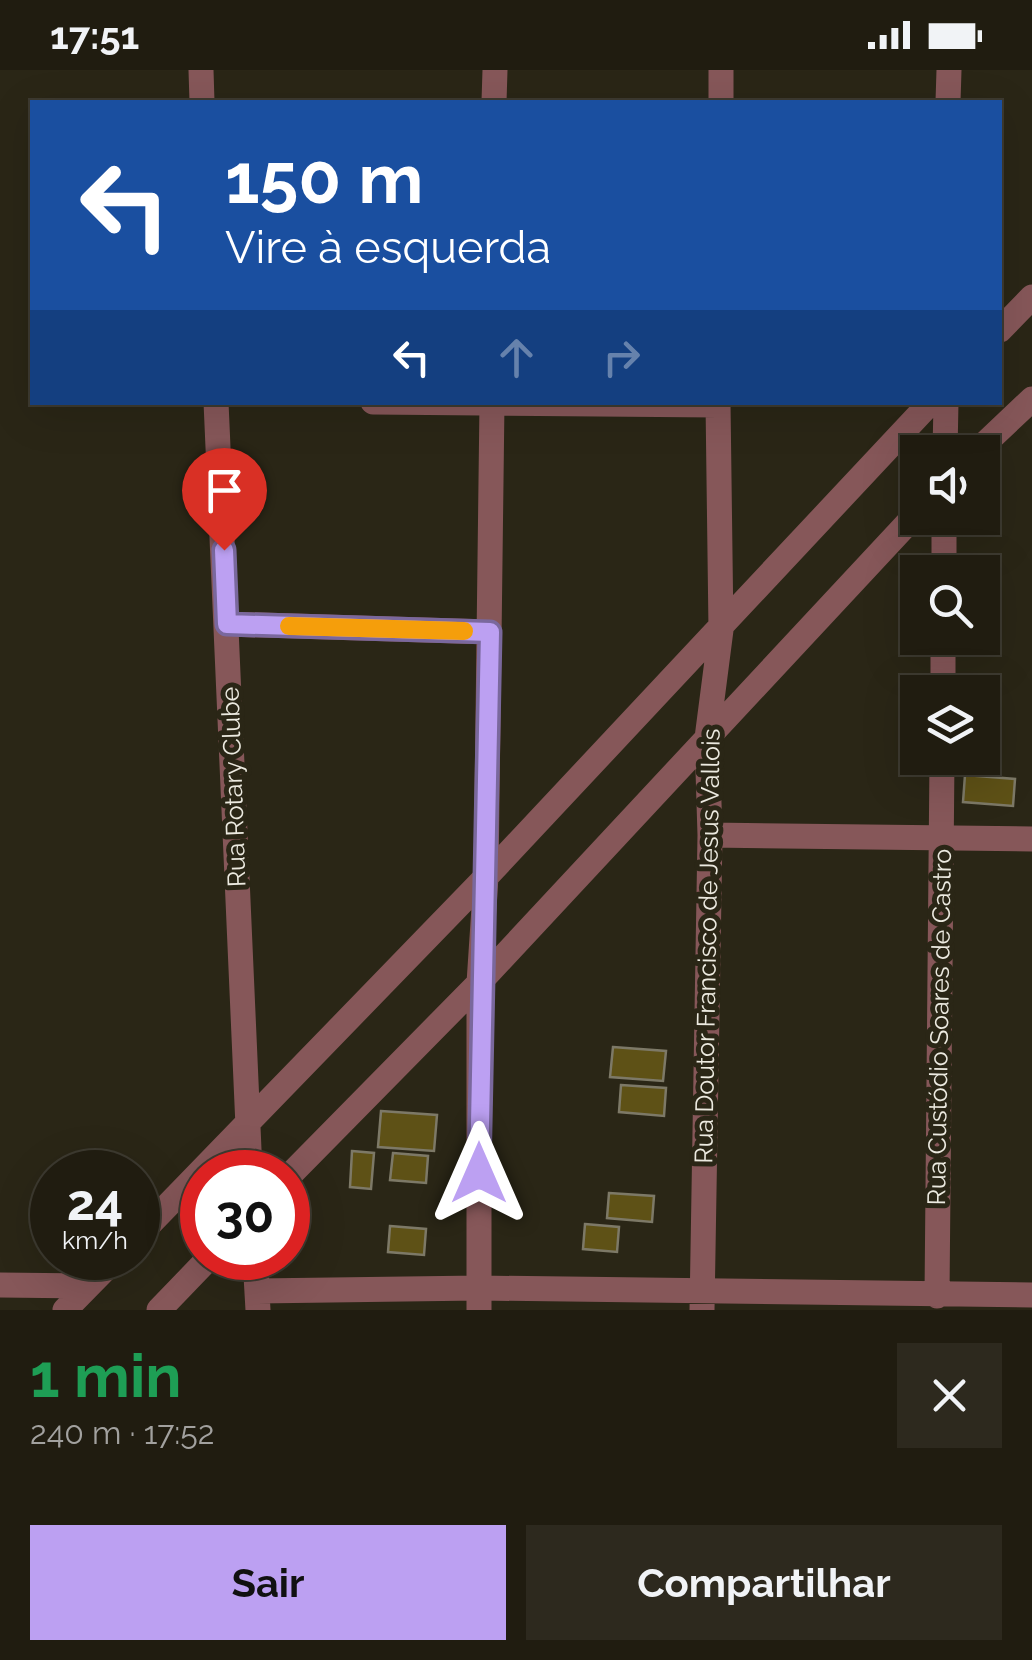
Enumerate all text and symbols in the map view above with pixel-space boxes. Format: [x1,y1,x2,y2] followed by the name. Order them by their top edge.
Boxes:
[50,13,139,58] text: 17:51
[225,137,423,219] text: 150 m
[60,140,190,270] icon: left
[225,221,551,274] text: Vire à esquerda
[384,330,439,385] icon: left
[489,330,544,385] icon: ahead
[594,330,649,385] icon: right
[900,435,1000,775] map controls
[900,435,1000,535] button: sound
[182,448,267,551] pin
[197,463,252,518] icon: arrive
[900,555,1000,655] button: search
[900,675,1000,775] button: layers
[215,686,251,888] street label: Rua Rotary Clube
[688,728,726,1164] street label: Rua Doutor Francisco de Jesus Vallois
[921,848,957,1206] street label: Rua Custódio Soares de Castro
[427,1121,531,1225] position arrow
[180,1150,310,1280] speed limit sign: 30
[67,1173,123,1232] text: 24
[62,1225,128,1255] text: km/h
[30,1341,181,1411] text: 1 min
[897,1343,1002,1448] button: close
[30,1414,214,1451] text: 240 m · 17:52
[30,1525,506,1640] button: Sair
[526,1525,1002,1640] button: Compartilhar

